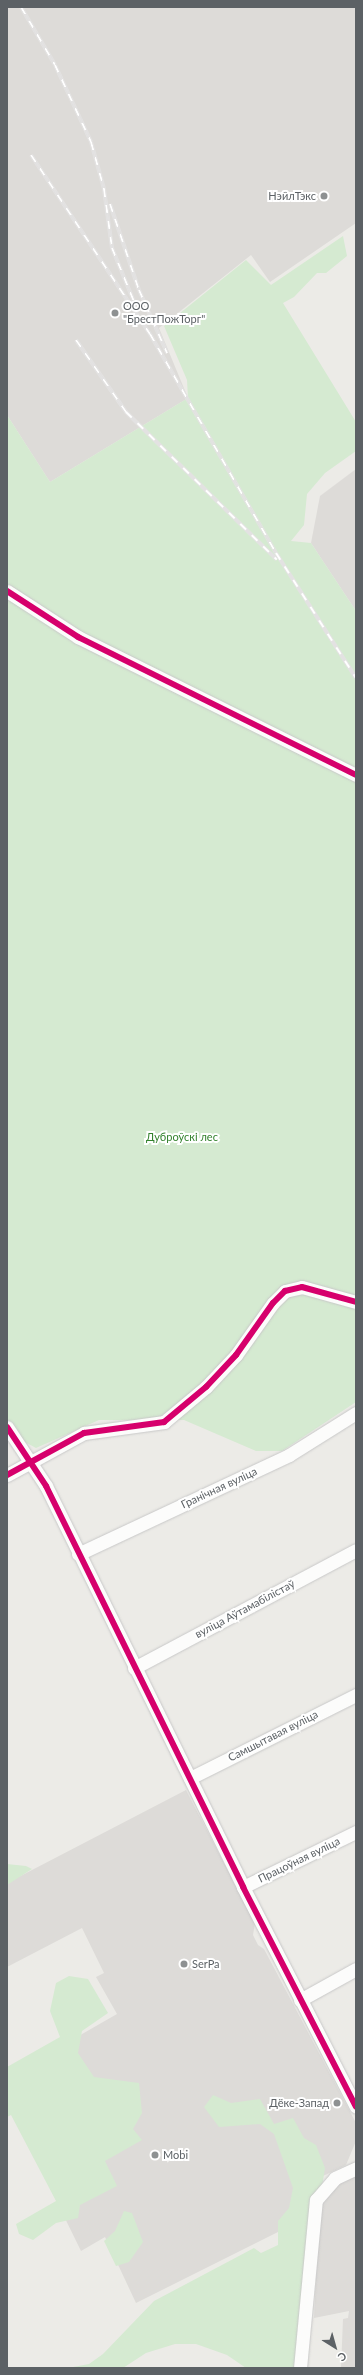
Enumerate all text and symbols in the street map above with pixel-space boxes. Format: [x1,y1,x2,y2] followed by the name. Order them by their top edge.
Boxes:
[268,189,316,203] place label: НэйлТэкс
[319,191,329,201] marker: НэйлТэкс
[123,300,205,326] place label: ООО "БрестПожТорг"
[110,308,120,318] marker: ООО "БрестПожТорг"
[146,1130,218,1144] park label: Дуброўскі лес
[179,1465,259,1511] street label: Гранічная вуліца
[193,1577,297,1641] street label: вуліца Аўтамабілістаў
[226,1708,320,1764] street label: Самшытавая вуліца
[256,1834,342,1886] street label: Працоўная вуліца
[192,1957,220,1971] place label: SerPa
[179,1959,189,1969] marker: SerPa
[269,2096,329,2110] place label: Дёке-Запад
[332,2098,342,2108] marker: Дёке-Запад
[163,2148,188,2162] place label: Mobi
[150,2150,160,2160] marker: Mobi
[315,2327,355,2367] north arrow
[336,2350,349,2364] text: С

